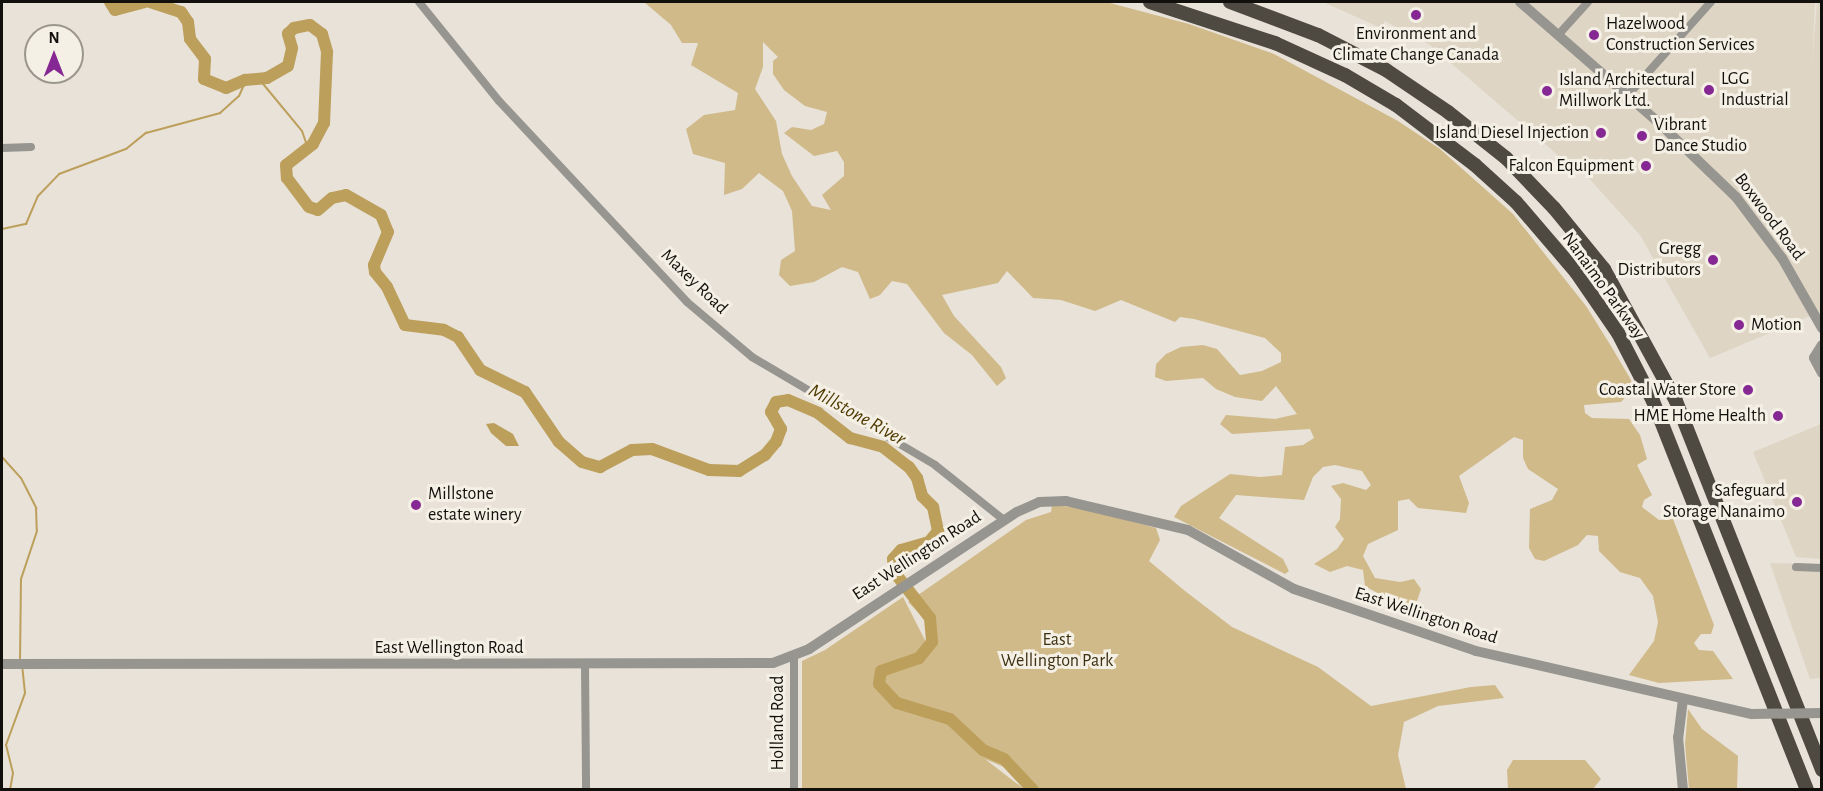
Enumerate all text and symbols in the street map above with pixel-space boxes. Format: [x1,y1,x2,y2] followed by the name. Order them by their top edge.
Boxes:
[1409,8,1423,22] marker: Environment and Climate Change Canada
[1606,14,1755,57] place label: Hazelwood Construction Services
[24,24,84,84] north arrow
[1333,24,1499,66] place label: Environment and Climate Change Canada
[1587,28,1601,42] marker: Hazelwood Construction Services
[48,30,60,46] text: N
[1721,69,1789,112] place label: LGG Industrial
[1559,70,1695,112] place label: Island Architectural Millwork Ltd.
[1702,83,1716,97] marker: LGG Industrial
[1540,84,1554,98] marker: Island Architectural Millwork Ltd.
[1654,115,1747,158] place label: Vibrant Dance Studio
[1435,122,1589,144] place label: Island Diesel Injection
[1594,126,1608,140] marker: Island Diesel Injection
[1635,129,1649,143] marker: Vibrant Dance Studio
[1508,155,1634,177] place label: Falcon Equipment
[1639,159,1653,173] marker: Falcon Equipment
[1729,169,1809,265] street label: Boxwood Road
[1557,228,1649,344] street label: Nanaimo Parkway
[1617,239,1701,282] place label: Gregg Distributors
[656,245,732,319] street label: Maxey Road
[1706,253,1720,267] marker: Gregg Distributors
[1751,314,1802,336] place label: Motion
[1732,318,1746,332] marker: Motion
[804,379,910,451] water label: Millstone River
[1599,379,1736,401] place label: Coastal Water Store
[1741,383,1755,397] marker: Coastal Water Store
[1633,405,1766,427] place label: HME Home Health
[1771,409,1785,423] marker: HME Home Health
[1663,481,1785,524] place label: Safeguard Storage Nanaimo
[428,484,522,526] place label: Millstone estate winery
[1790,495,1804,509] marker: Safeguard Storage Nanaimo
[409,498,423,512] marker: Millstone estate winery
[849,506,985,606] street label: East Wellington Road
[1352,583,1500,649] street label: East Wellington Road
[1001,630,1113,672] park label: East Wellington Park
[374,637,524,659] street label: East Wellington Road
[767,675,789,771] street label: Holland Road

